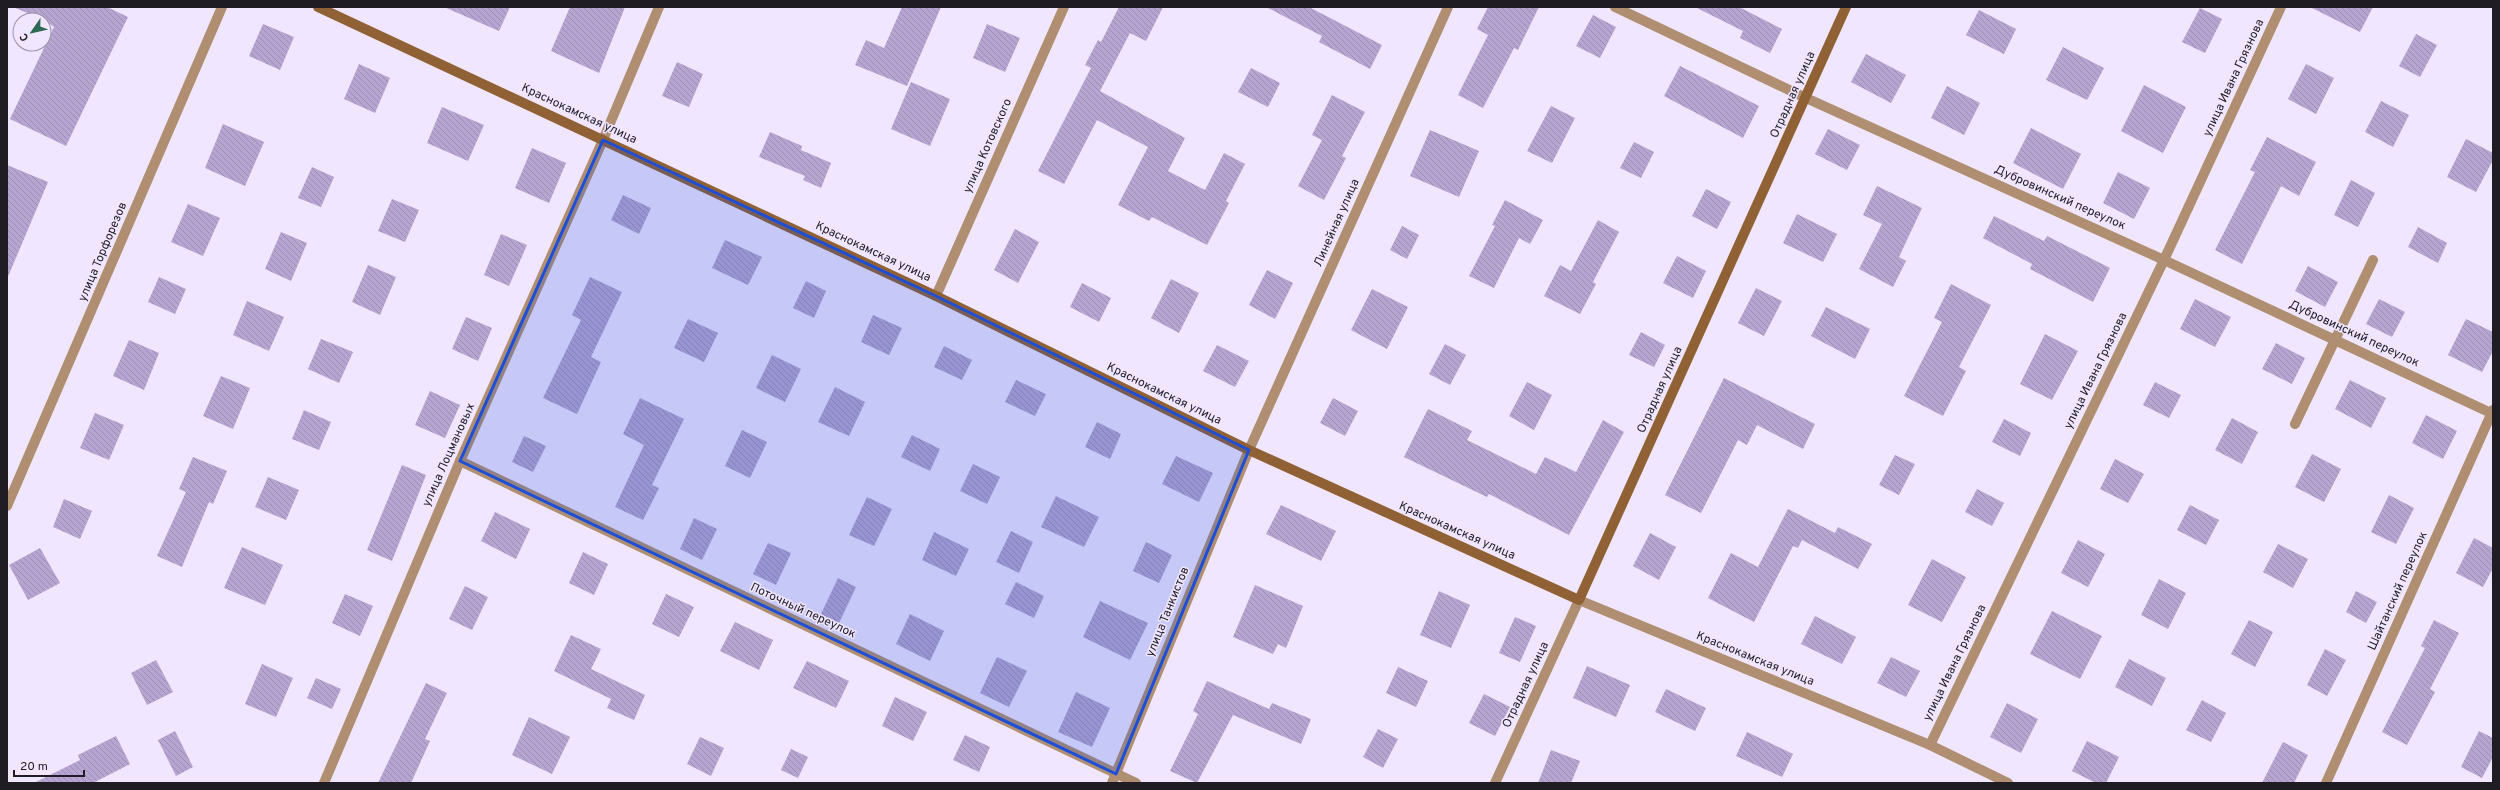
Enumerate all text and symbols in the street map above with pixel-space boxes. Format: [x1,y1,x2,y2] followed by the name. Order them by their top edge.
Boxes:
[12,12,52,52] north arrow
[2200,17,2268,139] street label: улица Ивана Грязнова
[17,30,32,44] text: С
[1767,49,1819,141] street label: Отрадная улица
[519,80,639,148] street label: Краснокамская улица
[960,96,1016,196] street label: улица Котовского
[1992,162,2128,234] street label: Дубровинский переулок
[1310,176,1364,270] street label: Линейная улица
[75,200,131,304] street label: улица Торфорезов
[813,218,933,286] street label: Краснокамская улица
[2286,297,2422,371] street label: Дубровинский переулок
[2061,310,2131,432] street label: улица Ивана Грязнова
[1634,344,1686,436] street label: Отрадная улица
[1104,359,1224,429] street label: Краснокамская улица
[419,401,479,509] street label: улица Лоцмановых
[1396,498,1518,564] street label: Краснокамская улица
[2364,529,2432,653] street label: Шайтанский переулок
[1143,565,1193,659] street label: улица Танкистов
[748,579,859,643] street label: Поточный переулок
[1920,602,1990,724] street label: улица Ивана Грязнова
[1694,628,1816,690] street label: Краснокамская улица
[1499,639,1553,731] street label: Отрадная улица
[14,752,84,778] scale bar
[20,759,48,775] text: 20 m

